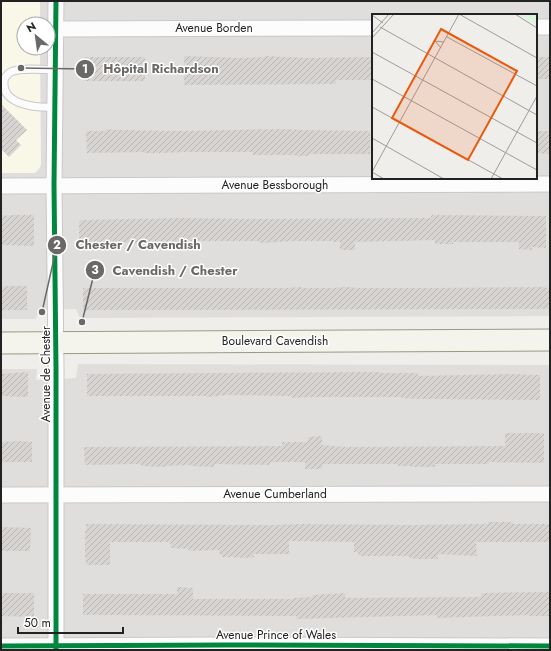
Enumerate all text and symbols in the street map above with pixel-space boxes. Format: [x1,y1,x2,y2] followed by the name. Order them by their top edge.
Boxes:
[372,14,537,179] inset map
[16,16,56,56] north arrow
[23,18,39,36] text: N
[175,19,253,37] street label: Avenue Borden
[75,56,227,81] callout: Hôpital Richardson
[103,59,219,78] text: Hôpital Richardson
[82,60,88,78] text: 1
[222,176,328,194] street label: Avenue Bessborough
[47,232,208,257] callout: Chester / Cavendish
[75,235,201,254] text: Chester / Cavendish
[53,236,61,254] text: 2
[85,258,246,283] callout: Cavendish / Chester
[91,261,99,279] text: 3
[112,261,238,280] text: Cavendish / Chester
[37,325,55,422] street label: Avenue de Chester
[222,332,328,350] street label: Boulevard Cavendish
[223,485,327,503] street label: Avenue Cumberland
[18,609,123,635] scale bar
[24,614,51,632] text: 50 m
[216,626,336,644] street label: Avenue Prince of Wales

